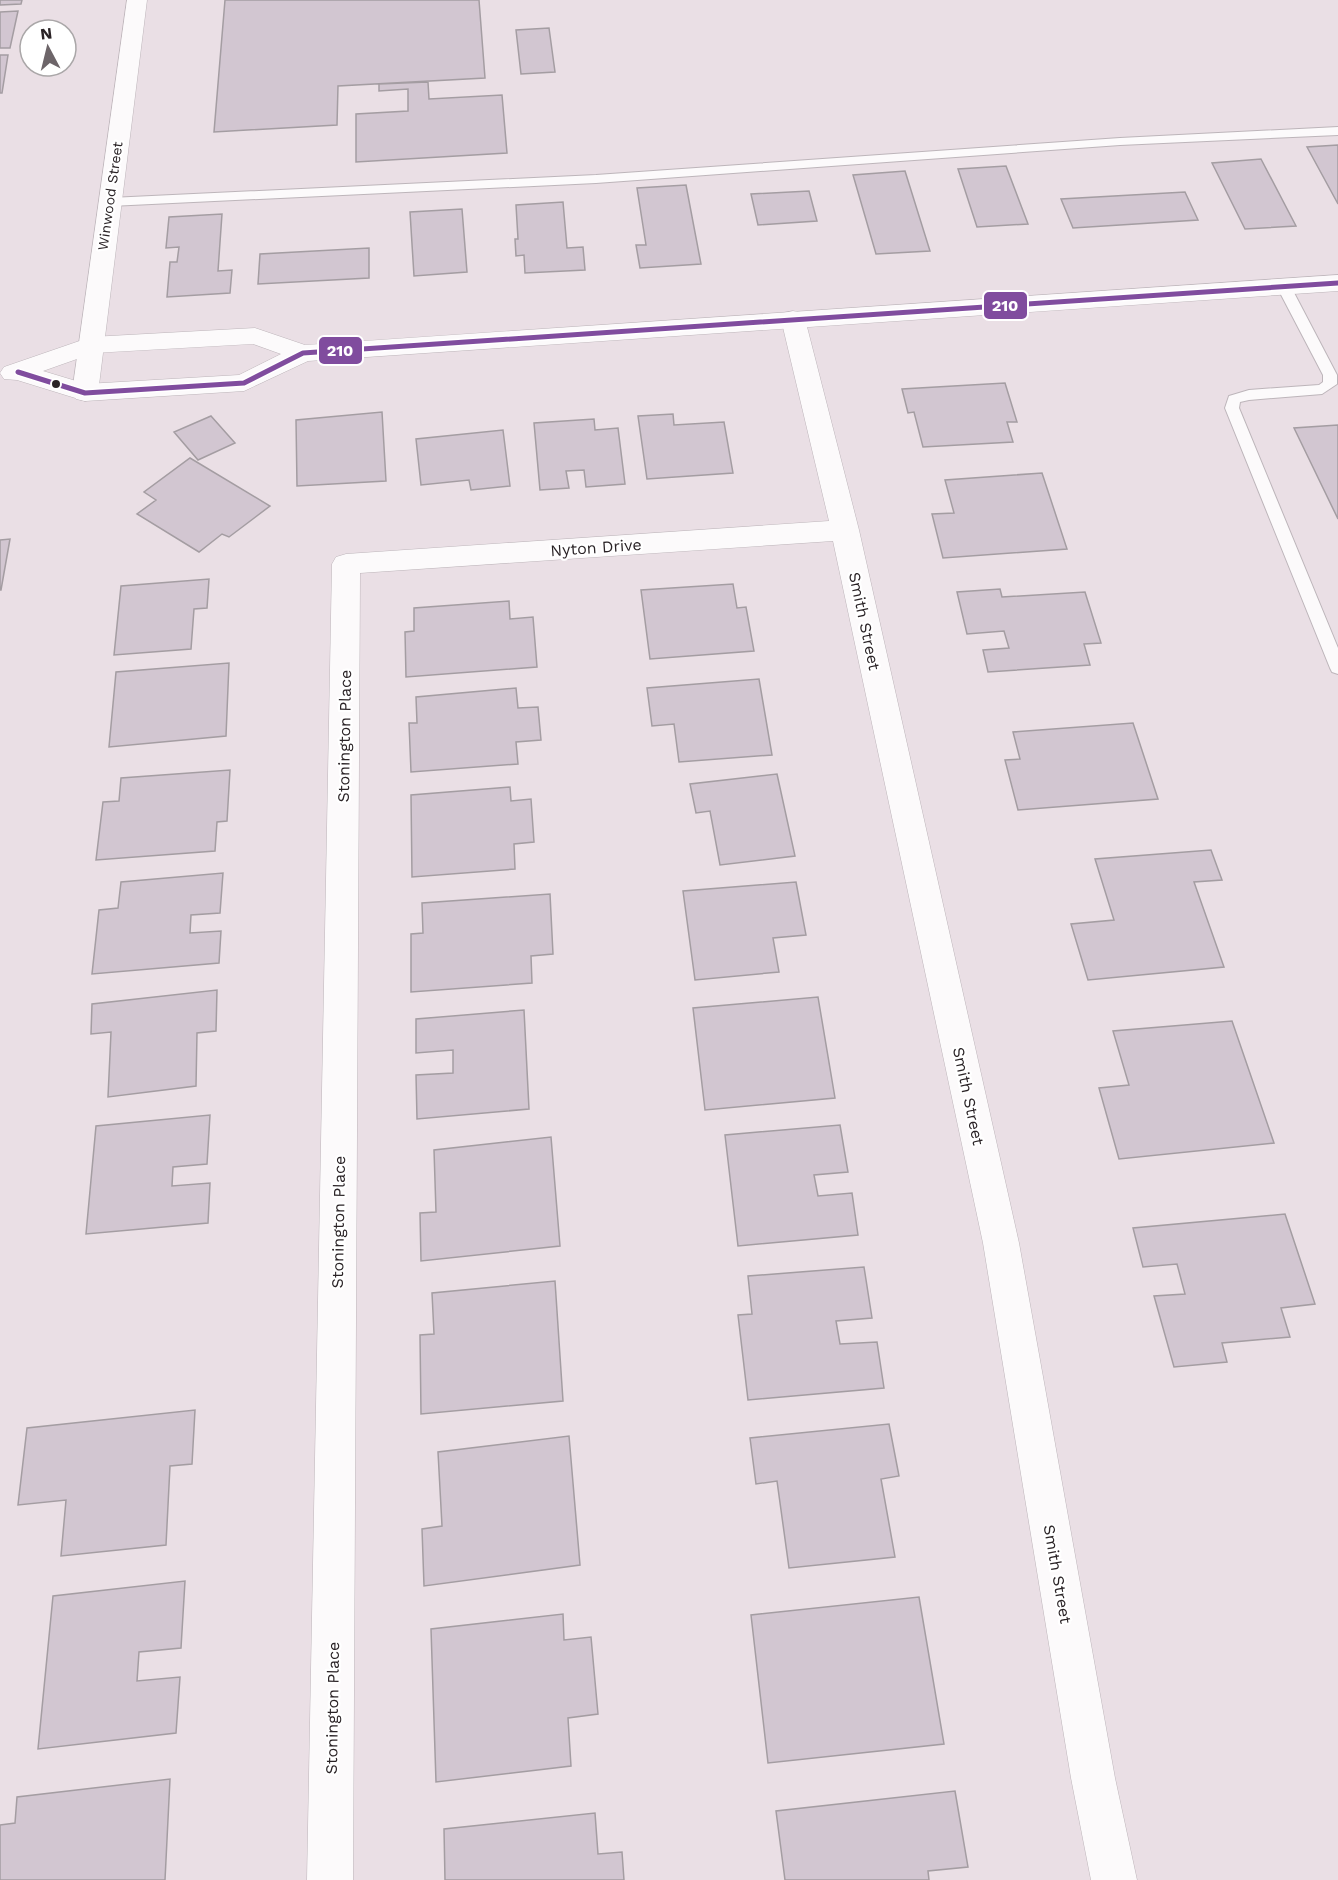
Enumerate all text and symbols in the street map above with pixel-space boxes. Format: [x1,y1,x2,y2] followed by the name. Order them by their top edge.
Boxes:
[18,18,78,78] north arrow
[39,23,53,44] text: N
[94,140,126,251] street label: Winwood Street
[983,291,1028,320] line badge: 210
[992,296,1018,315] text: 210
[318,336,363,365] line badge: 210
[327,341,353,360] text: 210
[50,378,62,390] unlabelled marker
[550,535,642,560] street label: Nyton Drive
[845,570,884,672] street label: Smith Street
[334,669,355,803] street label: Stonington Place
[949,1045,988,1147] street label: Smith Street
[328,1155,349,1289] street label: Stonington Place
[1039,1523,1076,1625] street label: Smith Street
[322,1641,343,1775] street label: Stonington Place

